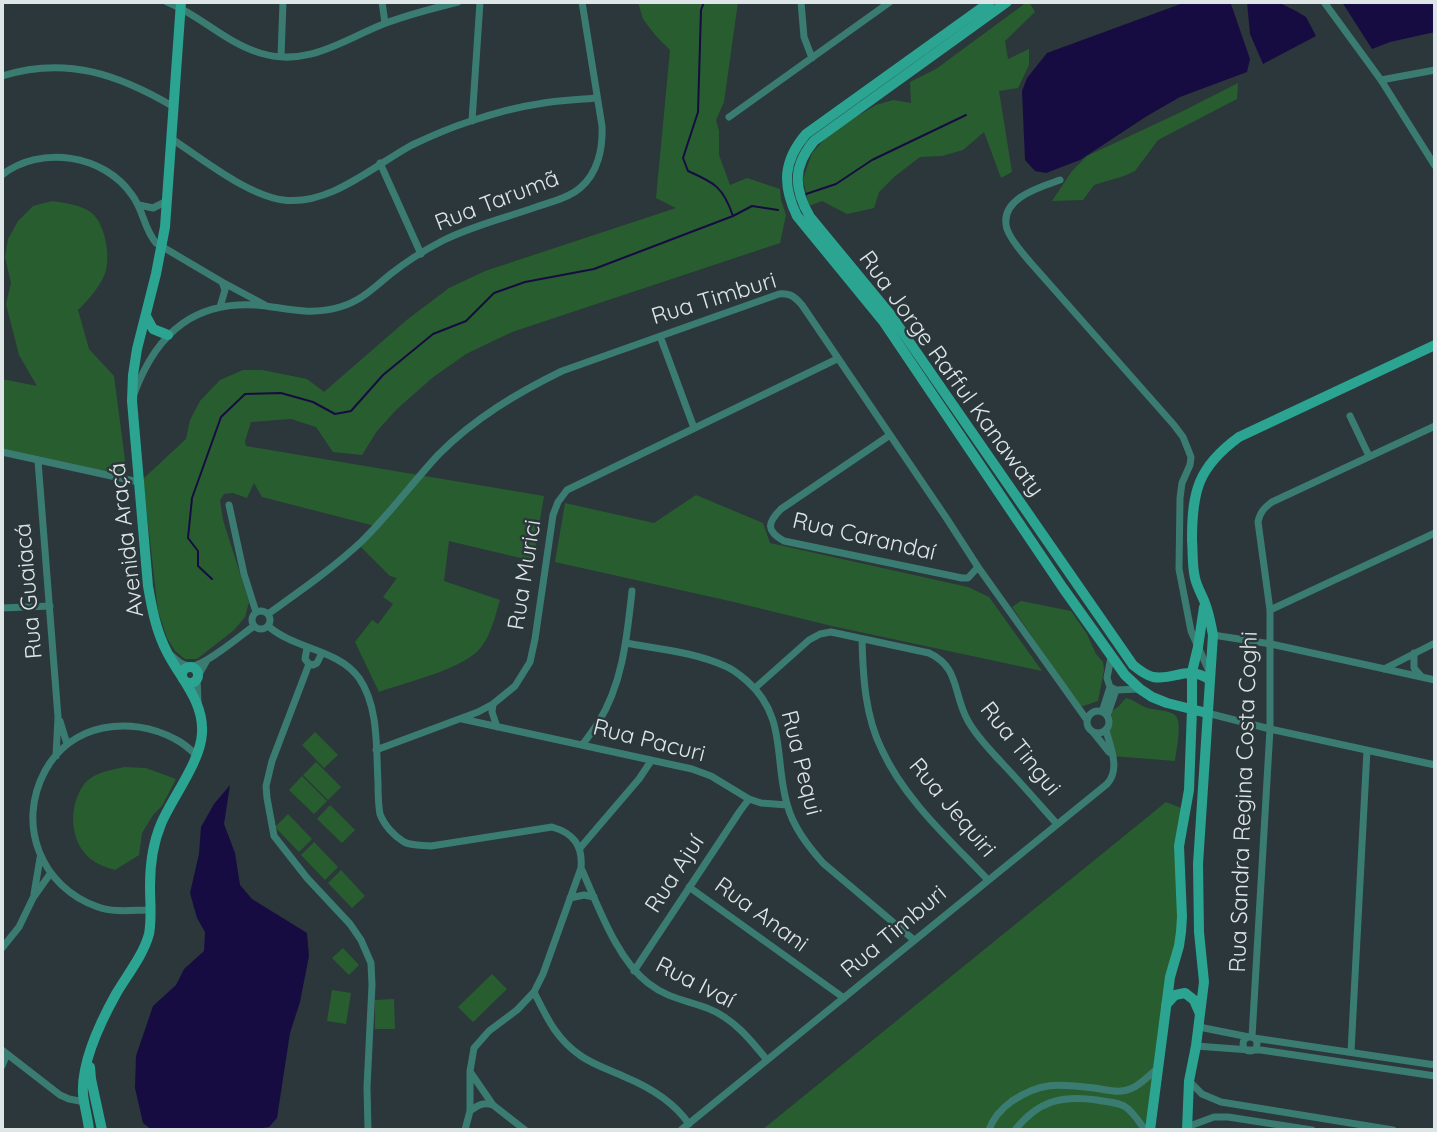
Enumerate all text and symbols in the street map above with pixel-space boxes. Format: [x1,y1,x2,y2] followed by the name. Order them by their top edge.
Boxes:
[431,165,563,237] street label: Rua Tarumã
[853,246,1049,502] street label: Rua Jorge Rafful Kanawaty
[648,267,780,331] street label: Rua Timburi
[104,461,150,619] street label: Avenida Araçá
[790,507,938,567] street label: Rua Carandaí
[503,518,547,632] street label: Rua Murici
[9,522,49,660] street label: Rua Guaiacá
[1224,631,1264,973] street label: Rua Sandra Regina Costa Coghi
[974,696,1066,802] street label: Rua Tingui
[775,708,827,818] street label: Rua Pequi
[590,714,708,768] street label: Rua Pacuri
[903,753,1001,863] street label: Rua Jequiri
[640,830,710,918] street label: Rua Ajuí
[709,872,813,958] street label: Rua Anani
[836,880,952,984] street label: Rua Timburi
[651,951,739,1015] street label: Rua Ivaí

